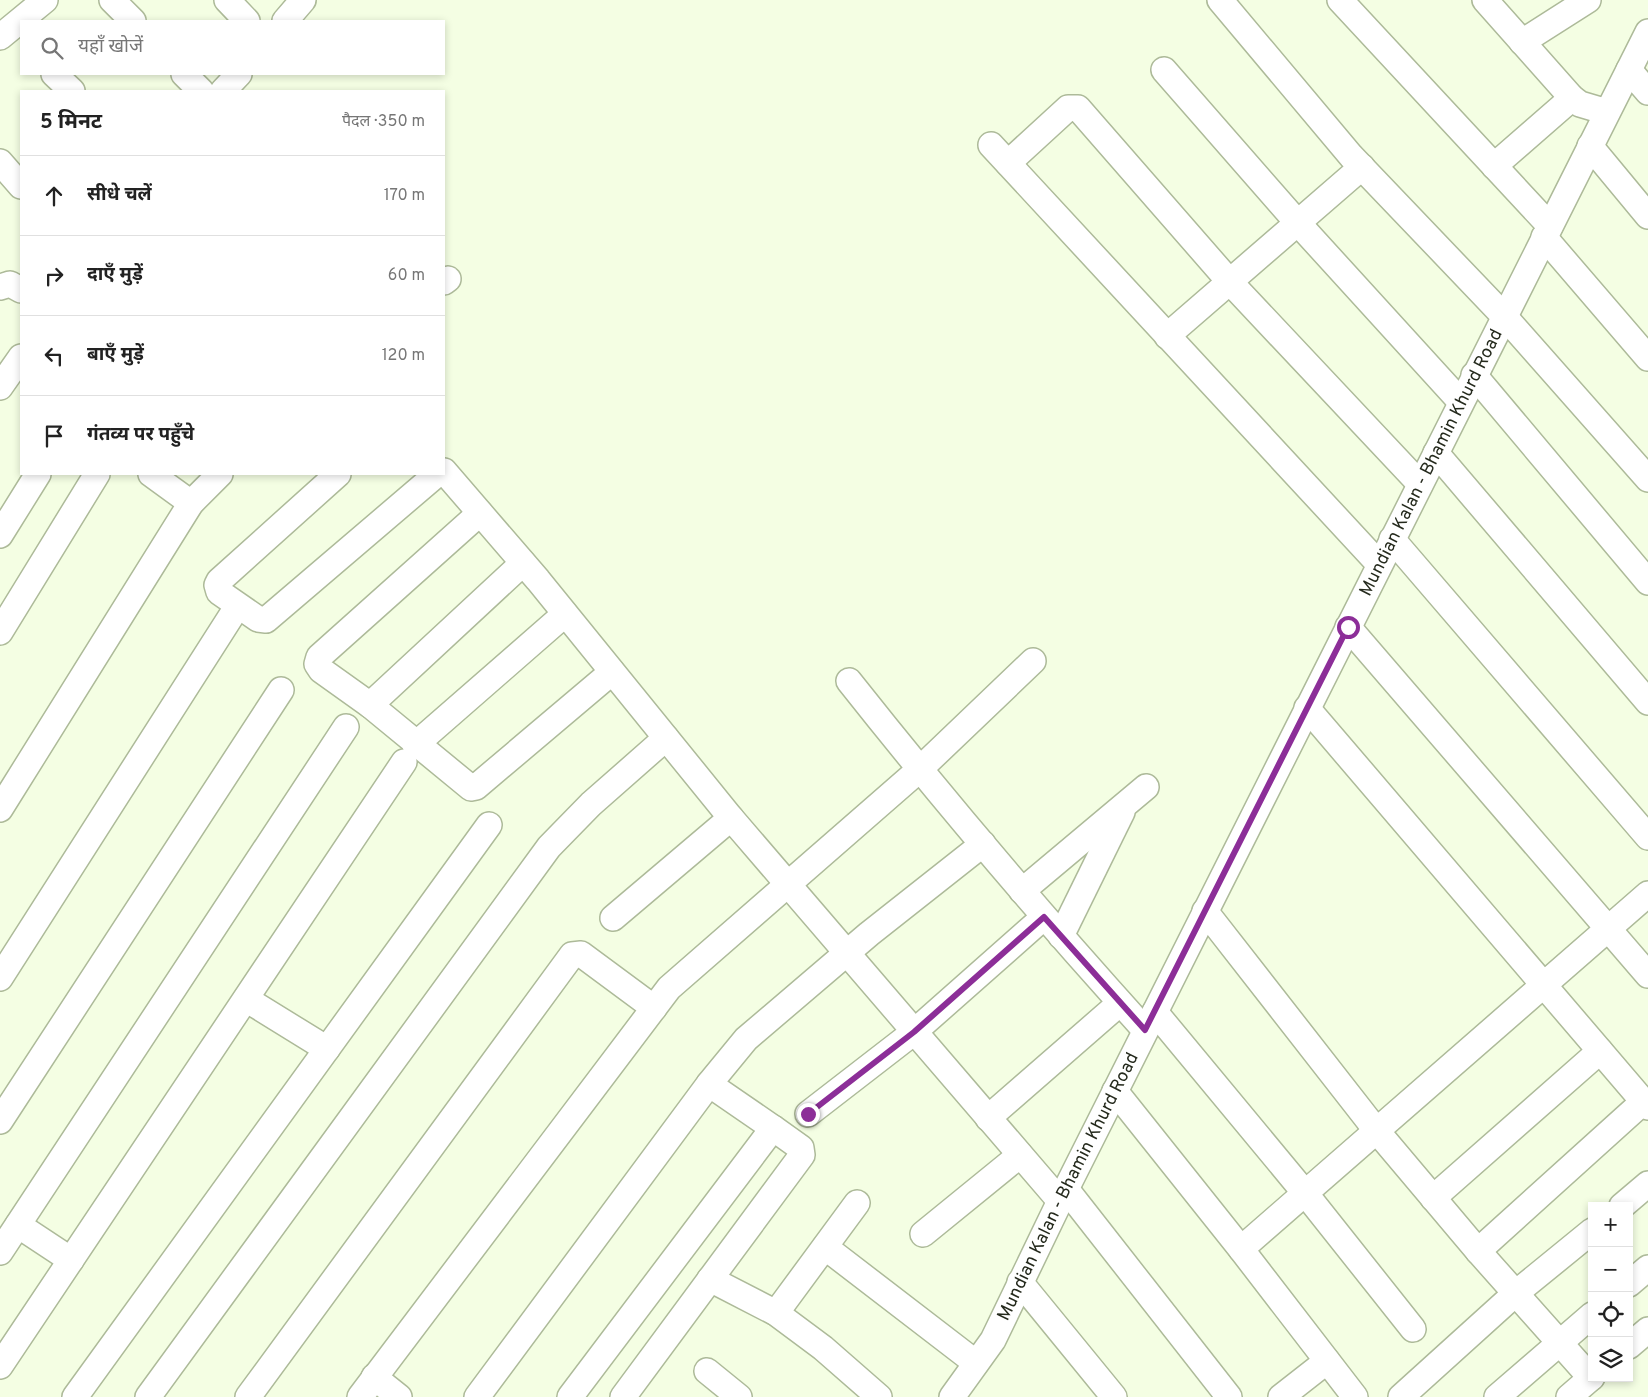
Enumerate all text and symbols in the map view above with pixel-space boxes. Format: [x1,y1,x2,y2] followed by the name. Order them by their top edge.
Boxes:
[20,20,445,75] search box
[38,34,66,62] icon: search
[78,35,143,59] text: यहाँ खोजें
[40,109,102,136] text: 5 मिनट
[342,112,425,132] text: पैदल · 350 m
[40,182,68,210] icon: ahead
[87,183,152,207] text: सीधे चलें
[384,186,425,206] text: 170 m
[40,262,68,290] icon: right
[87,263,143,287] text: दाएँ मुड़ें
[388,266,425,286] text: 60 m
[1355,325,1508,600] street label: Mundian Kalan - Bhamin Khurd Road
[40,342,68,370] icon: left
[87,343,144,367] text: बाएँ मुड़ें
[382,346,425,366] text: 120 m
[40,422,68,450] icon: arrive
[87,423,194,447] text: गंतव्य पर पहुँचे
[1337,616,1360,639] route start
[993,1049,1144,1325] street label: Mundian Kalan - Bhamin Khurd Road
[797,1103,820,1126] route end
[1588,1202,1633,1382] map controls
[1588,1202,1633,1247] button: +
[1588,1247,1633,1292] button: −
[1588,1292,1633,1337] button: locate
[1588,1337,1633,1382] button: layers

